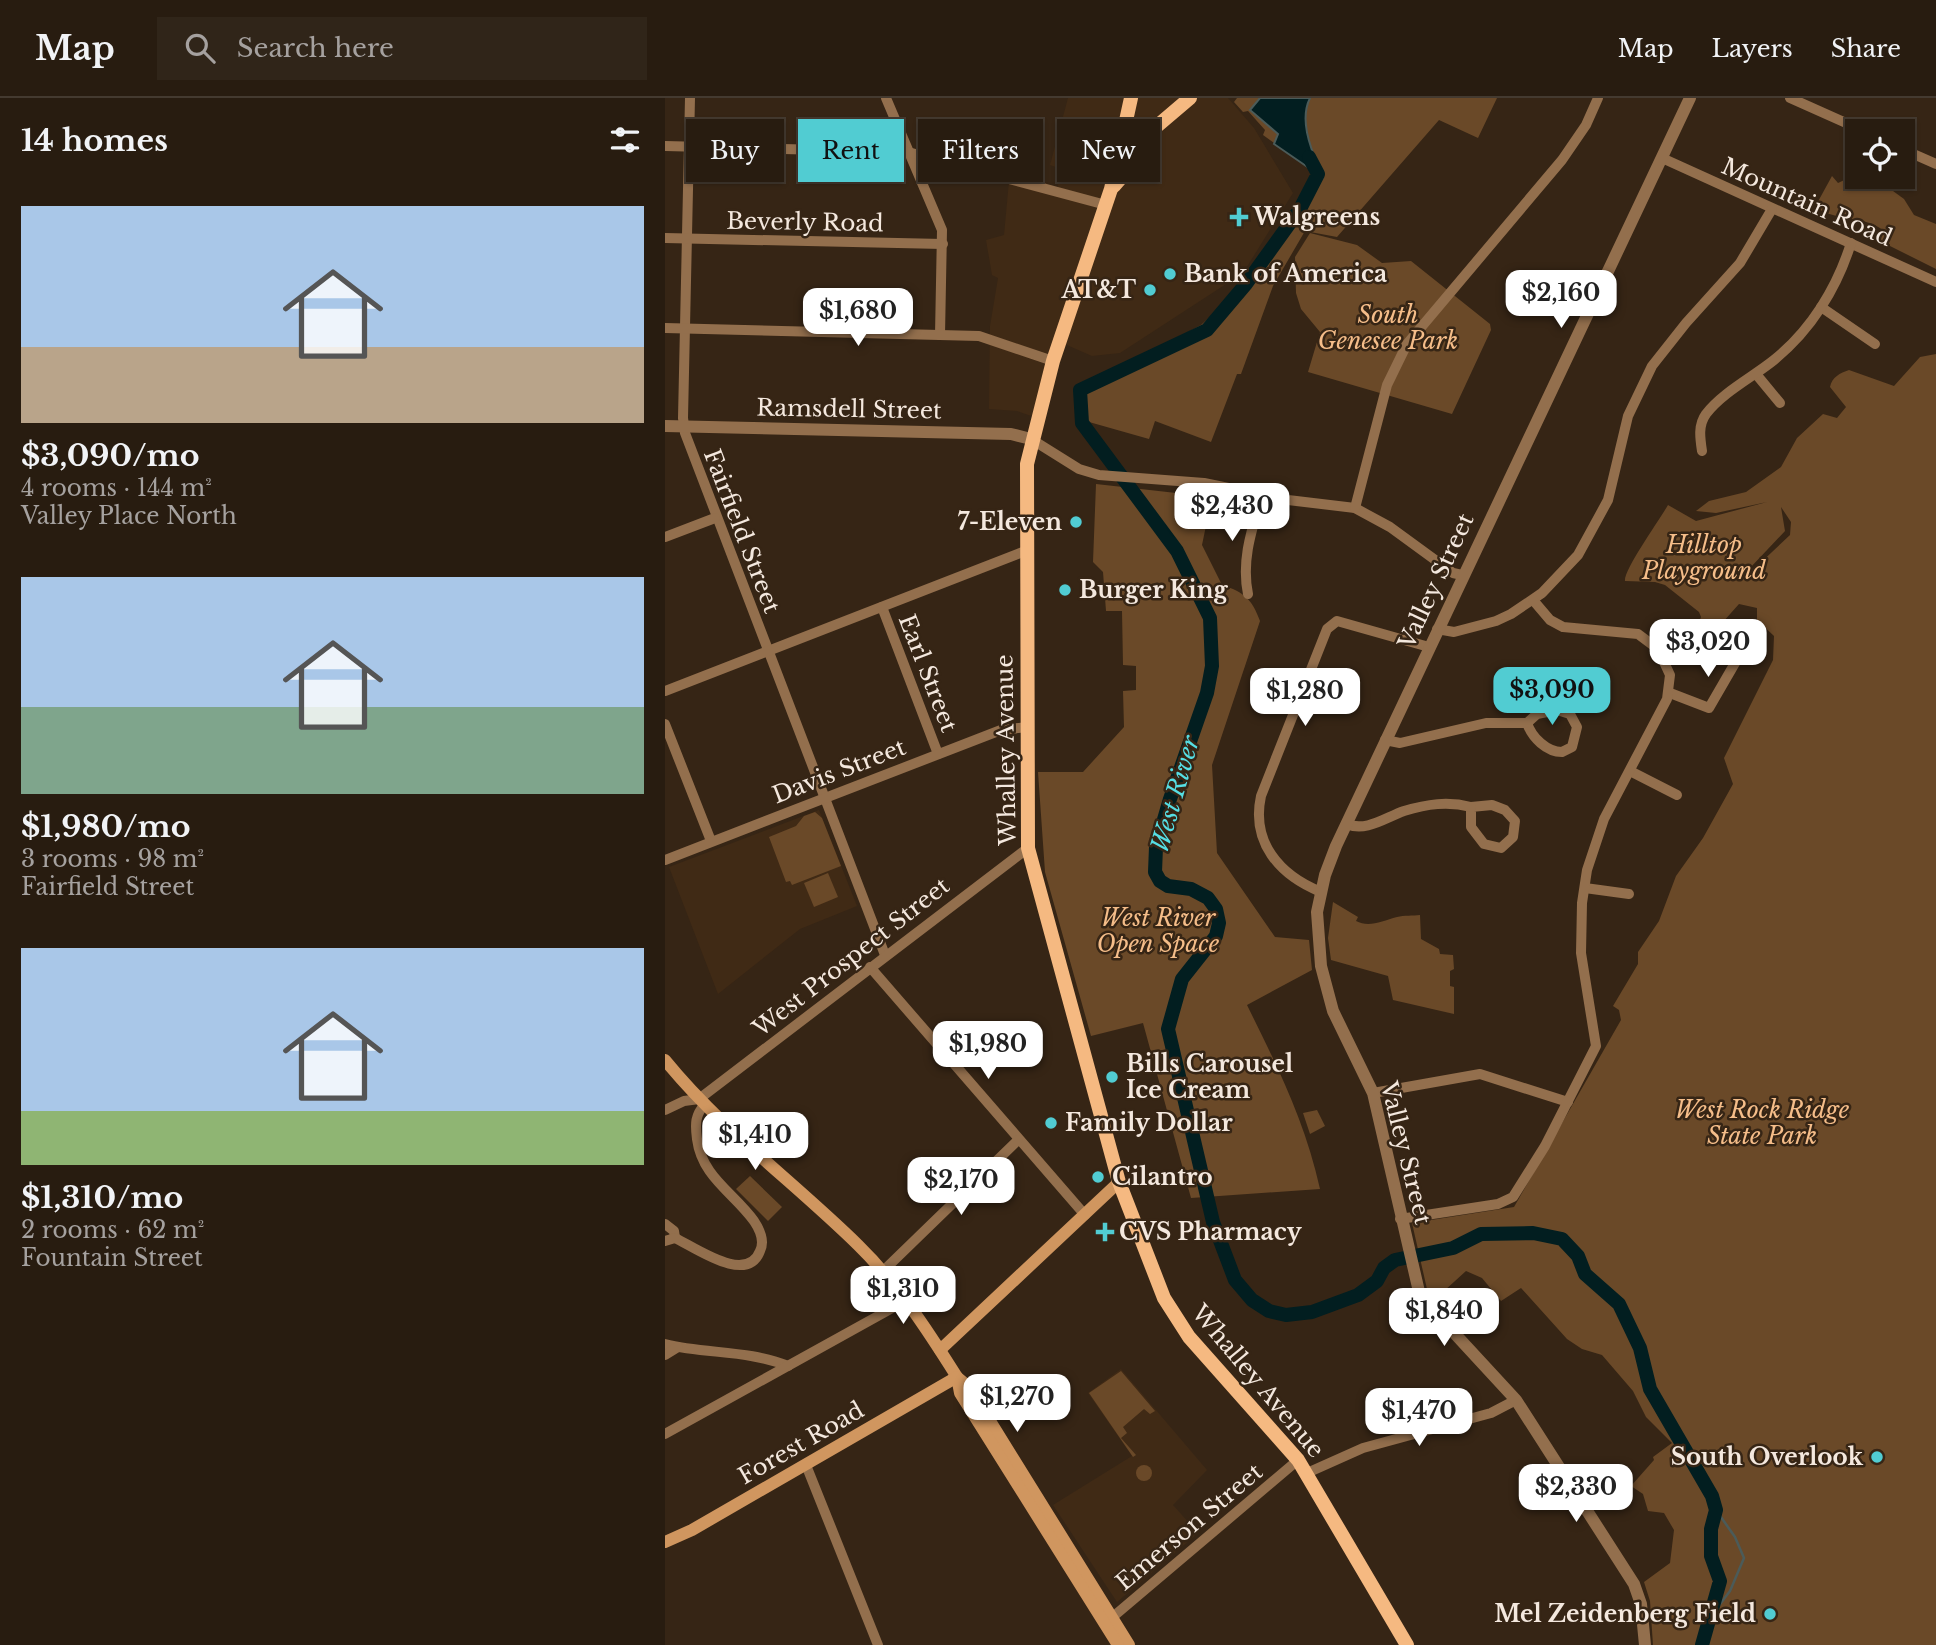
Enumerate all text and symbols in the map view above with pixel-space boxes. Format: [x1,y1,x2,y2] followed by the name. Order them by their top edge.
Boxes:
[157,17,647,80] search box
[35,28,115,69] text: Map
[181,29,219,67] icon: search
[237,32,394,64] text: Search here
[1618,34,1674,63] text: Map
[1712,34,1793,63] text: Layers
[1831,34,1901,63] text: Share
[686,119,784,182] chip: Buy
[798,119,904,182] chip: Rent
[918,119,1043,182] chip: Filters
[1057,119,1160,182] chip: New
[1845,119,1915,189] map controls
[1845,119,1915,189] button: locate
[606,121,644,159] icon: filters
[21,122,168,159] text: 14 homes
[1717,152,1897,252] street label: Mountain Road
[1252,203,1380,231] place label: Walgreens
[726,207,884,237] street label: Beverly Road
[1231,209,1247,225] marker: Walgreens
[270,251,396,377] icon: home
[1184,260,1387,288] place label: Bank of America
[1162,266,1178,282] marker: Bank of America
[1504,271,1618,330] pin: $2,160
[1060,276,1136,304] place label: AT&T
[1522,279,1600,307] text: $2,160
[1142,282,1158,298] marker: AT&T
[801,288,915,348] pin: $1,680
[819,297,897,325] text: $1,680
[1318,301,1458,355] park label: South Genesee Park
[756,393,942,425] street label: Ramsdell Street
[21,437,200,474] text: $3,090/mo
[698,445,786,617] street label: Fairfield Street
[21,474,212,502] text: 4 rooms · 144 m²
[1175,484,1289,543] pin: $2,430
[1190,492,1274,520] text: $2,430
[21,502,237,530] text: Valley Place North
[957,508,1062,536] place label: 7-Eleven
[1392,509,1480,654] street label: Valley Street
[1068,514,1084,530] marker: 7-Eleven
[1641,531,1766,585] park label: Hilltop Playground
[1079,576,1228,604] place label: Burger King
[1057,582,1073,598] marker: Burger King
[893,610,963,736] street label: Earl Street
[1651,620,1765,679] pin: $3,020
[270,622,396,748] icon: home
[1666,628,1750,656] text: $3,020
[990,654,1022,847] street label: Whalley Avenue
[1248,668,1362,728] pin: $1,280
[1495,668,1609,727] pin: $3,090
[1509,676,1595,704] text: $3,090
[1266,677,1344,705] text: $1,280
[1145,732,1206,855] water label: West River
[768,733,910,809] street label: Davis Street
[21,808,190,845] text: $1,980/mo
[21,845,204,873] text: 3 rooms · 98 m²
[746,871,955,1043] street label: West Prospect Street
[21,873,194,901] text: Fairfield Street
[1097,904,1220,958] park label: West River Open Space
[270,993,396,1119] icon: home
[931,1021,1045,1081] pin: $1,980
[949,1030,1027,1058] text: $1,980
[1126,1050,1293,1104] place label: Bills Carousel Ice Cream
[1104,1069,1120,1085] marker: Bills Carousel Ice Cream
[1374,1078,1437,1228] street label: Valley Street
[1675,1096,1850,1150] park label: West Rock Ridge State Park
[1065,1109,1233,1137] place label: Family Dollar
[698,1112,812,1172] pin: $1,410
[1043,1115,1059,1131] marker: Family Dollar
[718,1121,792,1149] text: $1,410
[904,1158,1018,1217] pin: $2,170
[1112,1163,1213,1191] place label: Cilantro
[923,1166,999,1194] text: $2,170
[1090,1169,1106,1185] marker: Cilantro
[21,1179,183,1216] text: $1,310/mo
[21,1216,204,1244] text: 2 rooms · 62 m²
[1119,1218,1303,1246] place label: CVS Pharmacy
[1097,1224,1113,1240] marker: CVS Pharmacy
[21,1244,203,1272] text: Fountain Street
[846,1266,960,1326] pin: $1,310
[867,1275,939,1303] text: $1,310
[1387,1288,1501,1348] pin: $1,840
[1405,1297,1483,1325] text: $1,840
[1185,1298,1330,1463] street label: Whalley Avenue
[960,1374,1074,1434] pin: $1,270
[979,1383,1055,1411] text: $1,270
[1362,1388,1476,1448] pin: $1,470
[733,1396,869,1490] street label: Forest Road
[1381,1397,1457,1425] text: $1,470
[1671,1443,1864,1471] place label: South Overlook
[1869,1449,1885,1465] marker: South Overlook
[1110,1457,1268,1596] street label: Emerson Street
[1519,1464,1633,1524] pin: $2,330
[1535,1473,1617,1501] text: $2,330
[1494,1600,1756,1628] place label: Mel Zeidenberg Field
[1762,1606,1778,1622] marker: Mel Zeidenberg Field

